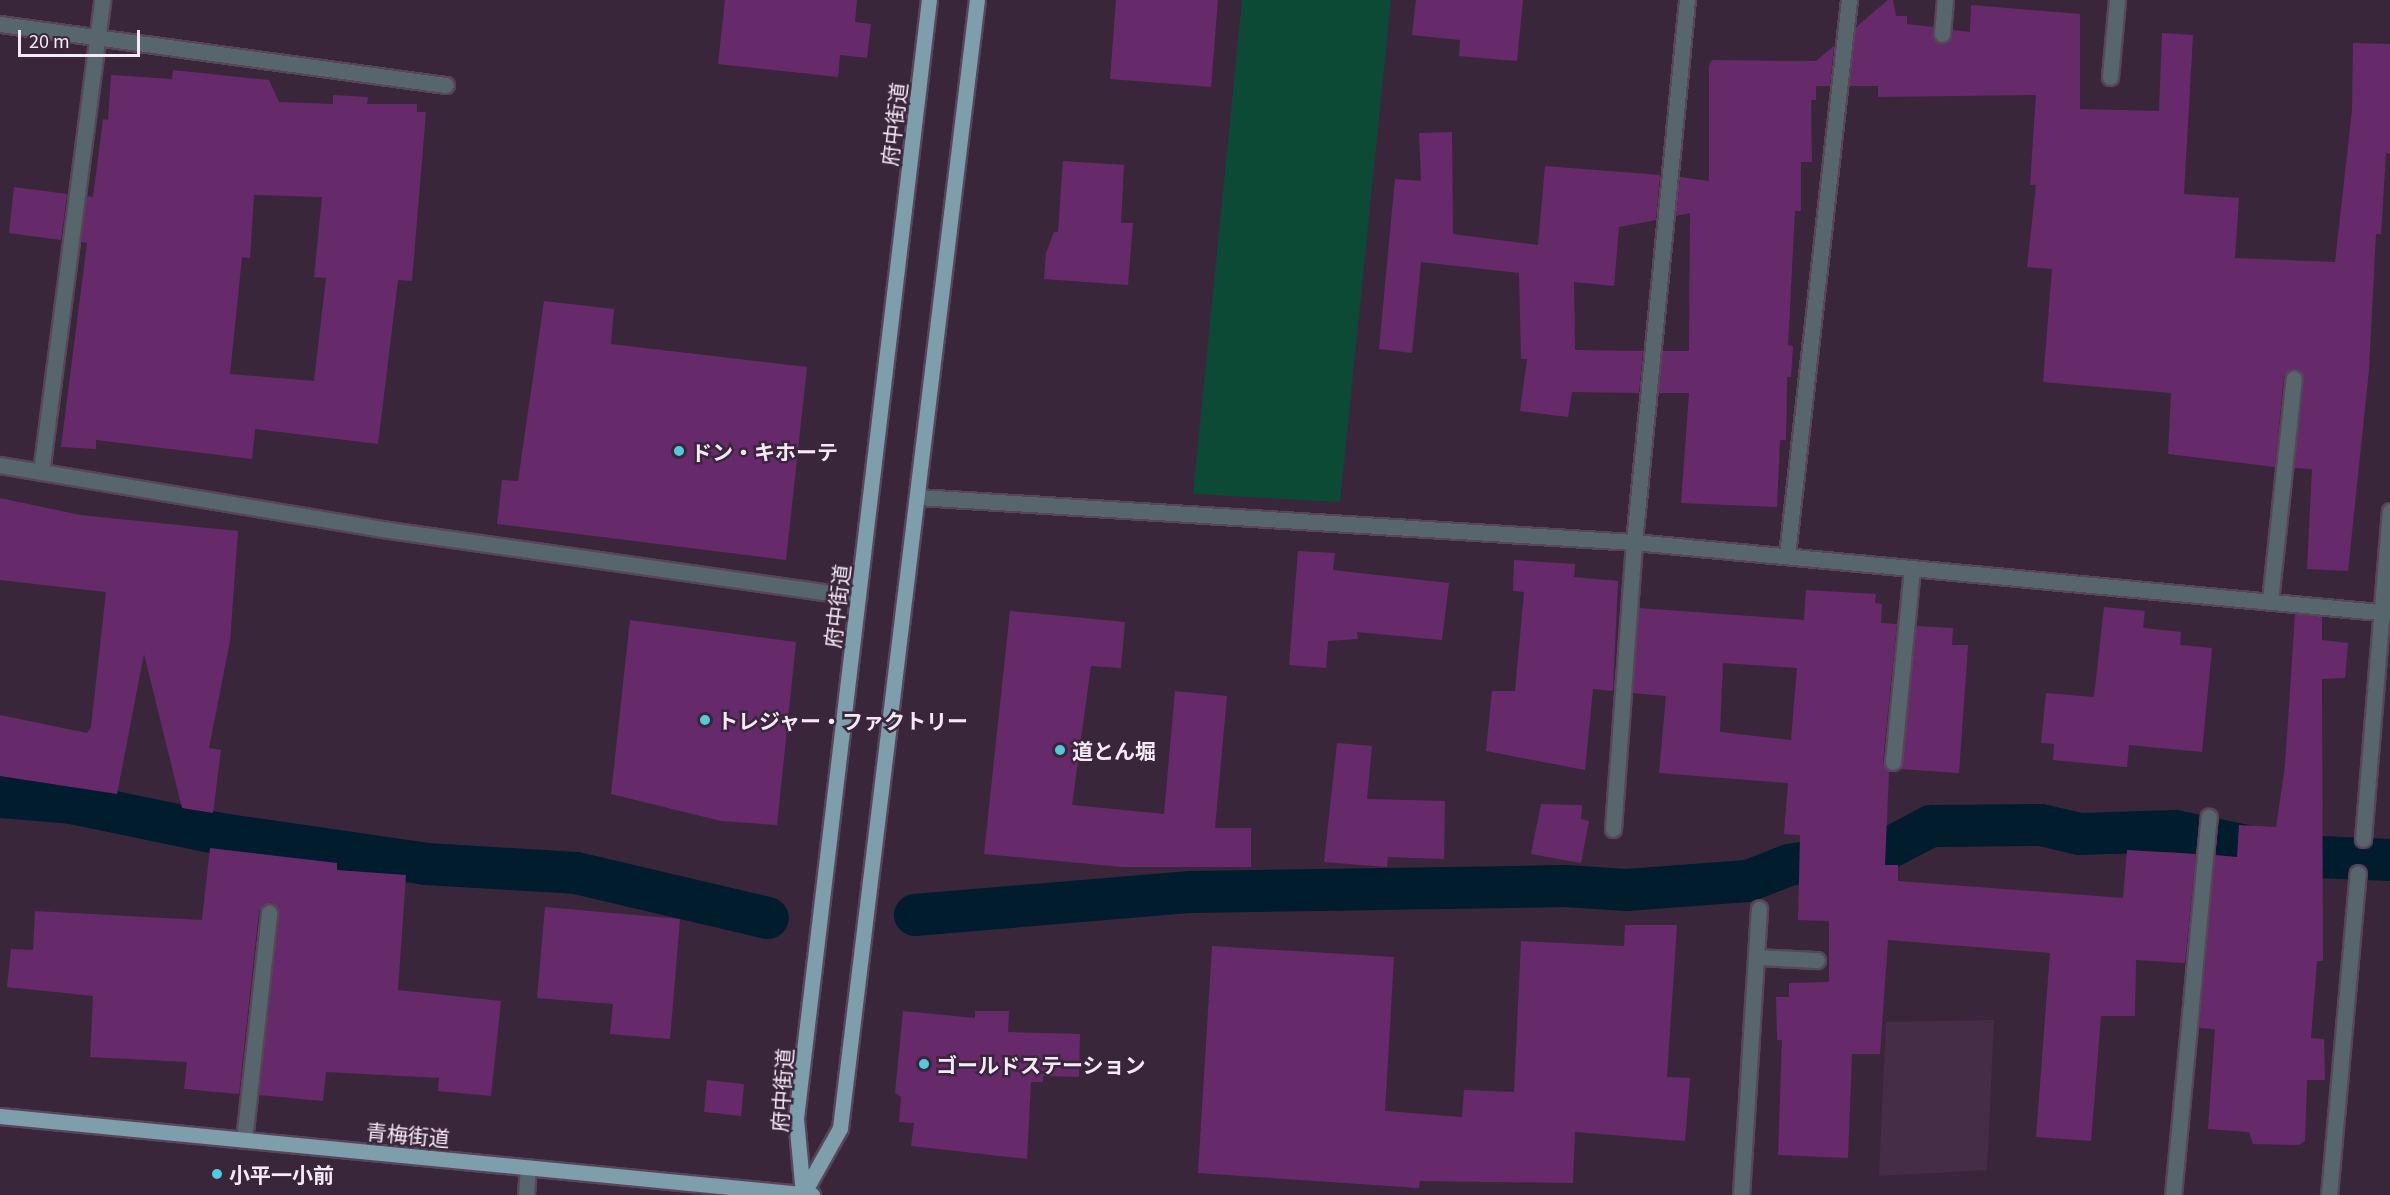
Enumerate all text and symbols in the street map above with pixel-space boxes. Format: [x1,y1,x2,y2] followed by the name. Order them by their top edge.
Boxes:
[21,18,142,56] scale bar
[29,27,70,53] text: 20 m
[875,81,911,167] street label: 府中街道
[691,438,838,464] place label: ドン・キホーテ
[672,444,686,458] marker: ドン・キホーテ
[818,563,854,649] street label: 府中街道
[717,707,969,733] place label: トレジャー・ファクトリー
[698,713,712,727] marker: トレジャー・ファクトリー
[1072,737,1156,763] place label: 道とん堀
[1053,743,1067,757] marker: 道とん堀
[766,1047,796,1133] street label: 府中街道
[936,1051,1146,1077] place label: ゴールドステーション
[917,1057,931,1071] marker: ゴールドステーション
[365,1118,451,1150] street label: 青梅街道
[229,1161,334,1187] place label: 小平一小前
[210,1167,224,1181] marker: 小平一小前

